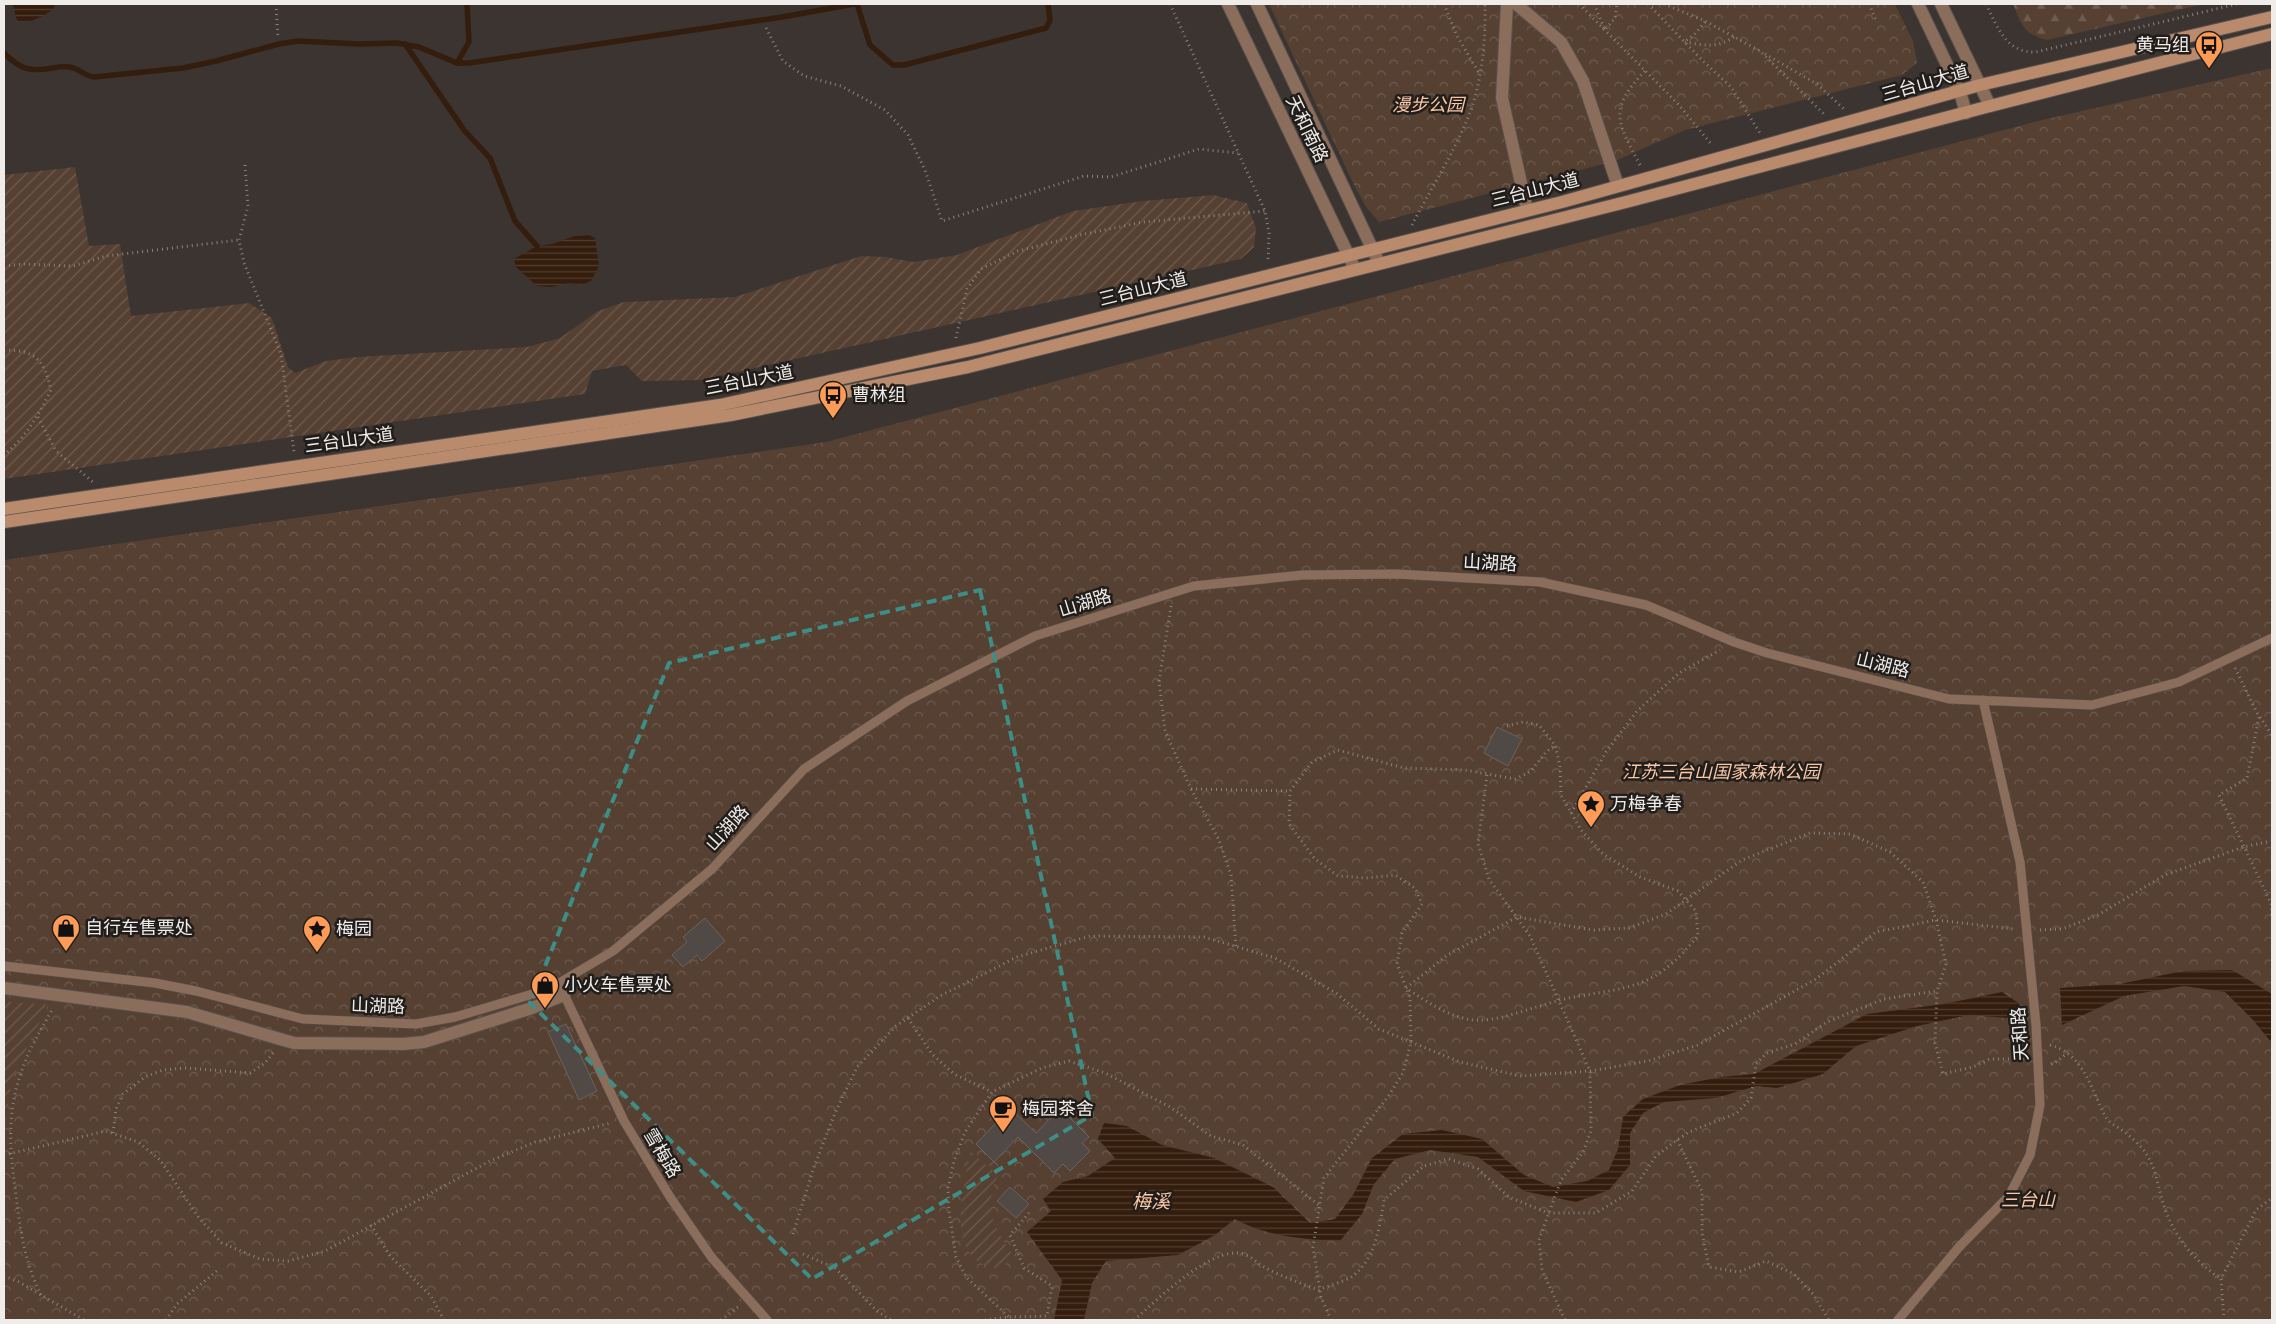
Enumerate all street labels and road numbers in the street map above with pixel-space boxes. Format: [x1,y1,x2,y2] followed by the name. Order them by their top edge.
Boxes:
[1879,60,1971,106] street label: 三台山大道
[1281,92,1333,166] street label: 天和南路
[1489,168,1581,212] street label: 三台山大道
[1097,267,1189,311] street label: 三台山大道
[703,361,795,399] street label: 三台山大道
[303,423,395,457] street label: 三台山大道
[1462,551,1518,575] street label: 山湖路
[1056,585,1114,621] street label: 山湖路
[1854,648,1912,682] street label: 山湖路
[701,801,753,855] street label: 山湖路
[351,994,405,1018] street label: 山湖路
[2007,1006,2033,1062] street label: 天和路
[639,1124,685,1182] street label: 雪梅路

